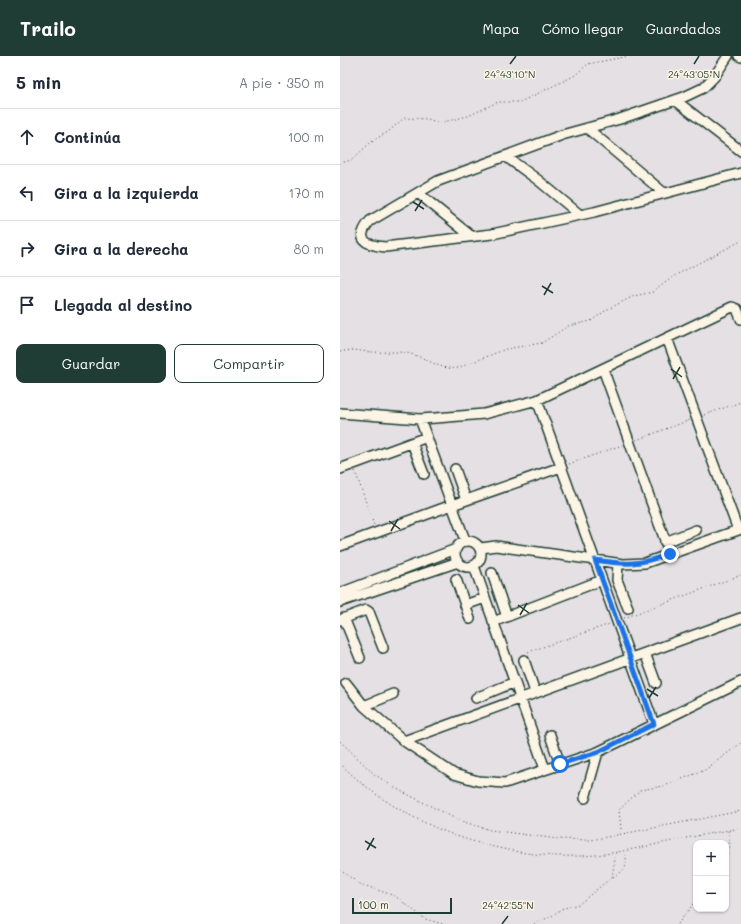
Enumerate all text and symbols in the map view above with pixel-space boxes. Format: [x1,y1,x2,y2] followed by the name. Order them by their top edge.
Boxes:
[20,16,76,41] text: Trailo
[483,19,520,38] text: Mapa
[542,19,624,38] text: Cómo llegar
[646,19,721,38] text: Guardados
[485,67,535,81] text: 24°43'10"N
[668,67,720,81] text: 24°43'05"N
[16,71,61,93] text: 5 min
[239,74,324,91] text: A pie · 350 m
[16,126,38,148] icon: ahead
[54,127,121,147] text: Continúa
[288,128,324,145] text: 100 m
[16,182,38,204] icon: left
[54,183,199,203] text: Gira a la izquierda
[288,184,324,201] text: 170 m
[16,238,38,260] icon: right
[54,239,188,259] text: Gira a la derecha
[294,240,324,257] text: 80 m
[16,294,38,316] icon: arrive
[54,295,192,315] text: Llegada al destino
[16,344,166,383] button: Guardar
[174,344,324,383] button: Compartir
[661,545,679,563] route end
[551,755,569,773] route start
[693,840,729,912] map controls
[693,840,729,876] button: +
[693,876,729,912] button: −
[352,896,452,915] scale bar
[358,897,389,912] text: 100 m
[482,898,534,912] text: 24°42'55"N

